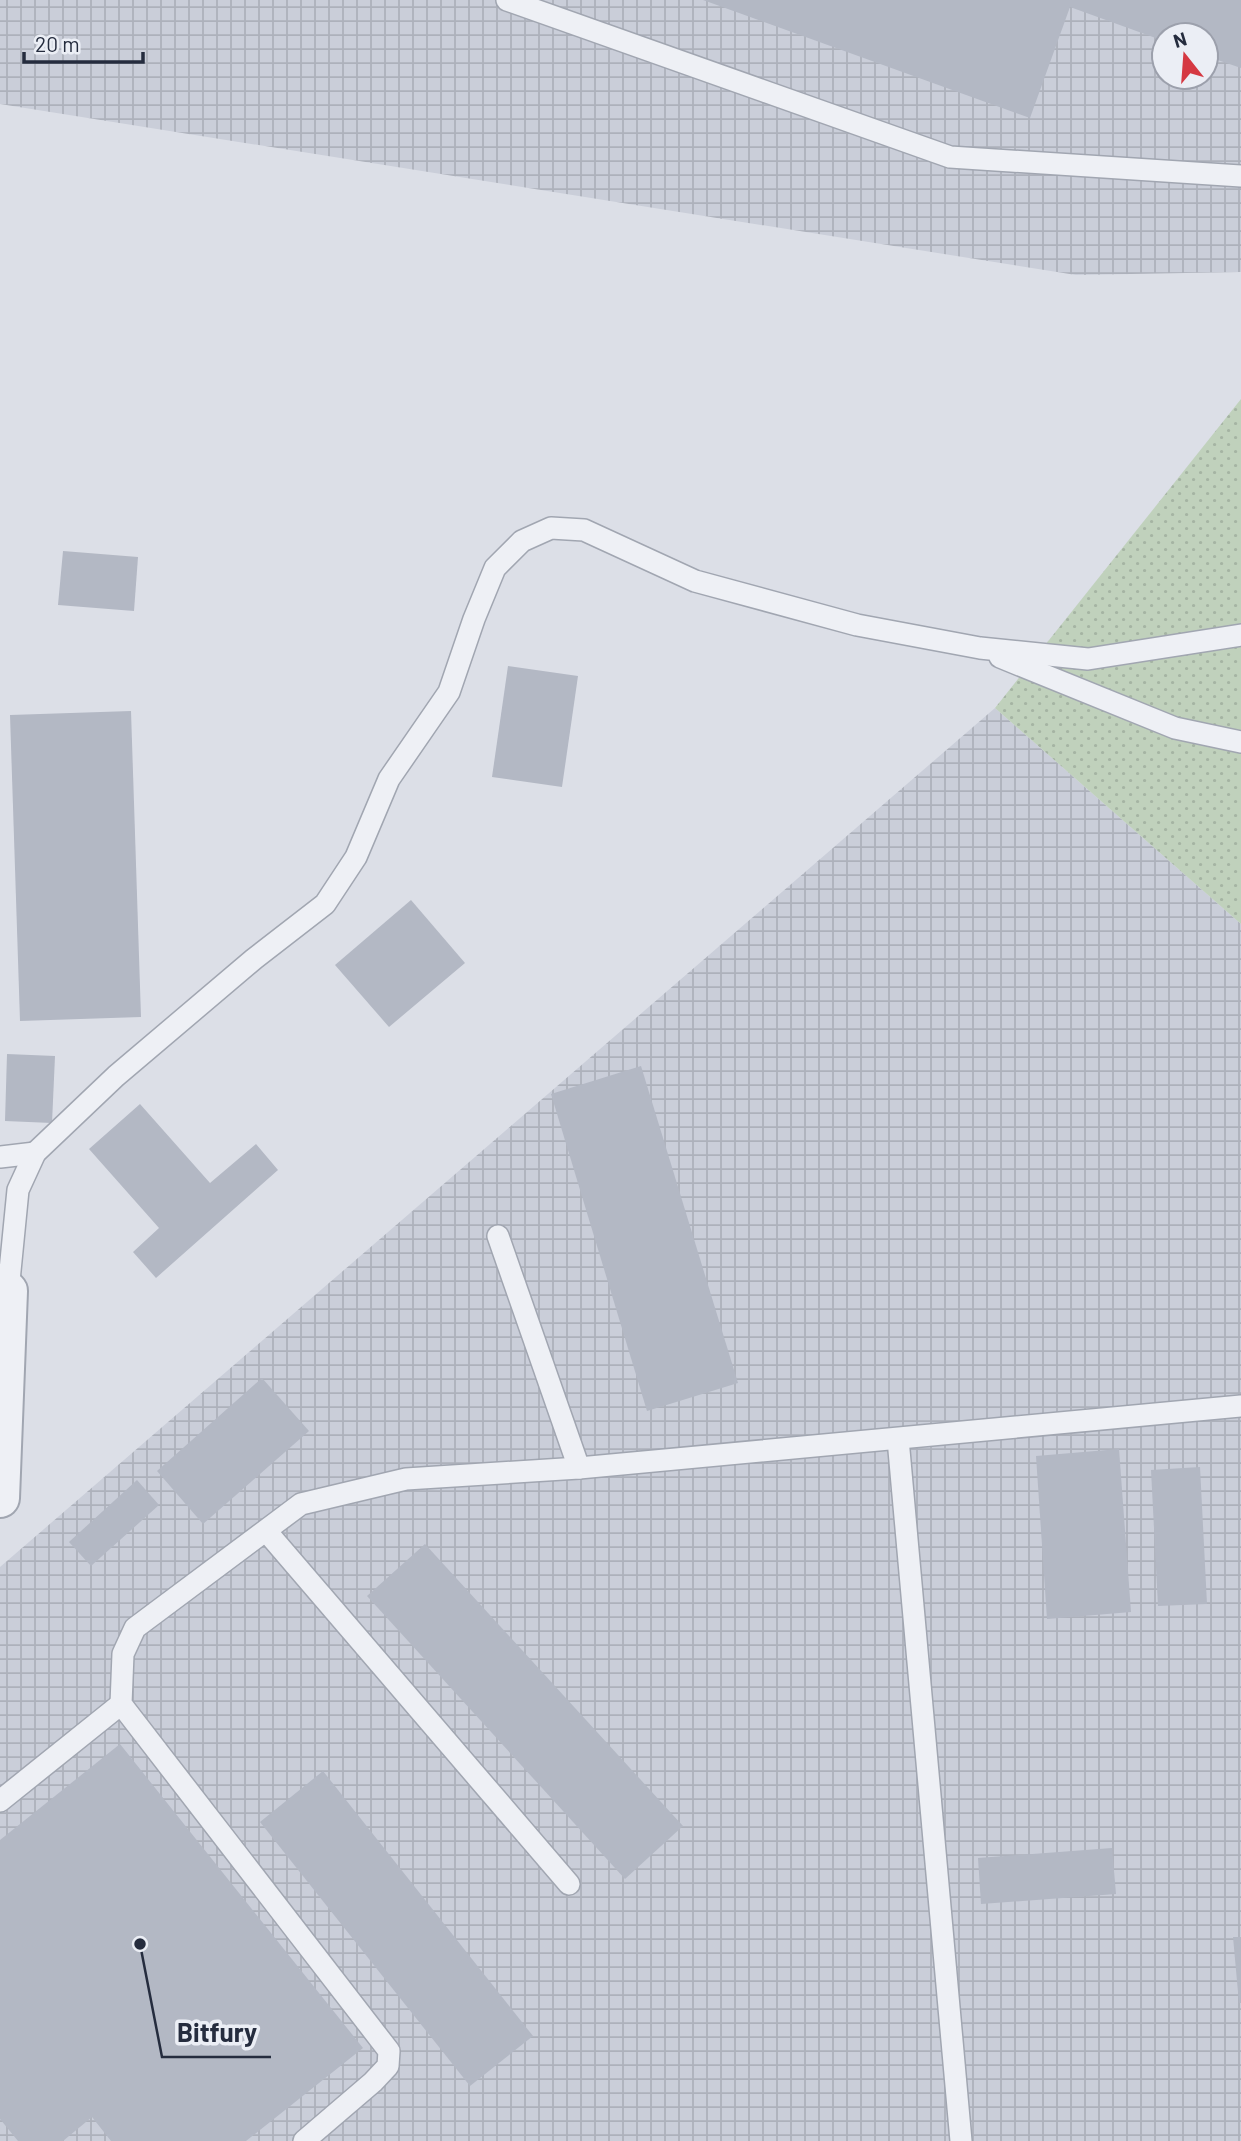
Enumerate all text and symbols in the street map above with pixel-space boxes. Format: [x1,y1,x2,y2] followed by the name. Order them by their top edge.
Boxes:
[24,21,144,65] scale bar
[1150,21,1220,91] north arrow
[1170,26,1189,52] text: N
[35,31,80,56] text: 20 m
[162,2010,271,2057] callout: Bitfury
[177,2016,257,2047] text: Bitfury

